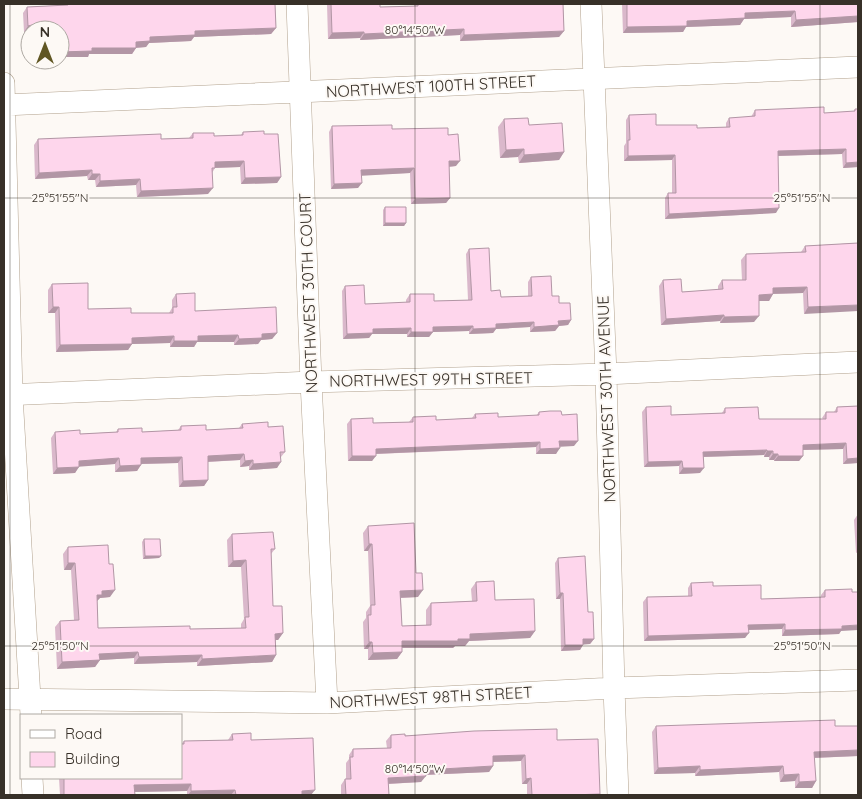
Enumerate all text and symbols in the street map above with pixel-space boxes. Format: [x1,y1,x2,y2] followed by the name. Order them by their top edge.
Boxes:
[20,20,70,70] north arrow
[385,22,446,37] text: 80°14'50"W
[40,23,50,41] text: N
[325,70,537,101] street label: NORTHWEST 100TH STREET
[32,190,88,205] text: 25°51'55"N
[774,190,830,205] text: 25°51'55"N
[294,192,321,394] street label: NORTHWEST 30TH COURT
[592,295,620,503] street label: NORTHWEST 30TH AVENUE
[329,367,533,391] street label: NORTHWEST 99TH STREET
[31,638,89,653] text: 25°51'50"N
[773,638,831,653] text: 25°51'50"N
[329,682,533,712] street label: NORTHWEST 98TH STREET
[20,714,182,779] legend
[65,724,102,743] text: Road
[65,749,120,768] text: Building
[385,761,446,776] text: 80°14'50"W

